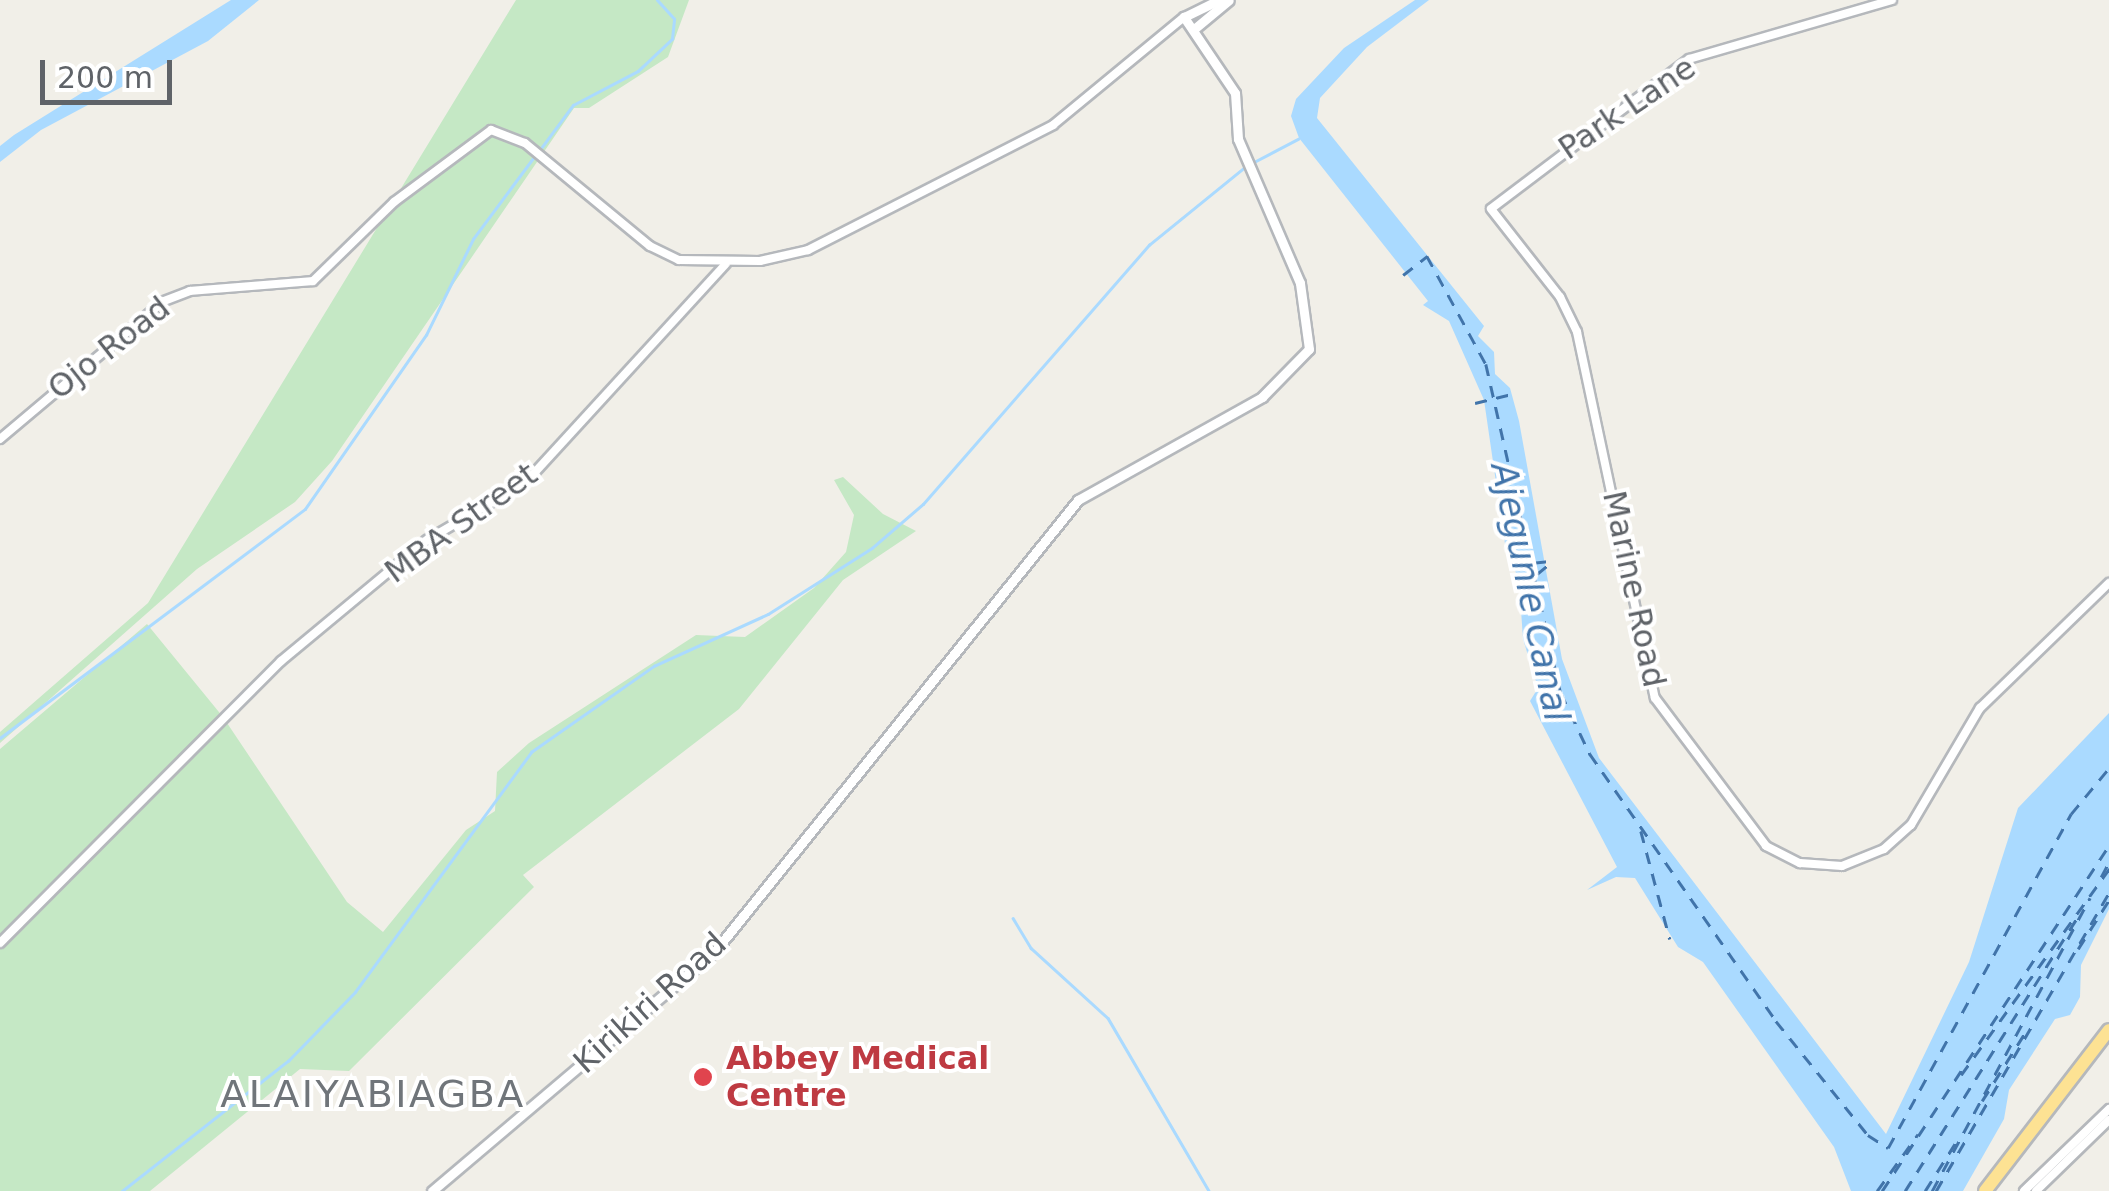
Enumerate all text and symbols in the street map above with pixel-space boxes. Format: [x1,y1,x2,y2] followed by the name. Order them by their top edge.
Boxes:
[45,40,178,102] scale bar
[1551,48,1703,168] street label: Park Lane
[57,60,153,95] text: 200 m
[40,289,178,407] street label: Ojo Road
[377,455,545,591] street label: MBA Street
[1482,459,1578,725] water label: Ajegunle Canal
[1594,487,1674,691] street label: Marine Road
[566,925,734,1081] street label: Kirikiri Road
[726,1040,989,1115] place label: Abbey Medical Centre
[690,1064,716,1090] marker: Abbey Medical Centre
[220,1072,526,1118] district label: ALAIYABIAGBA

